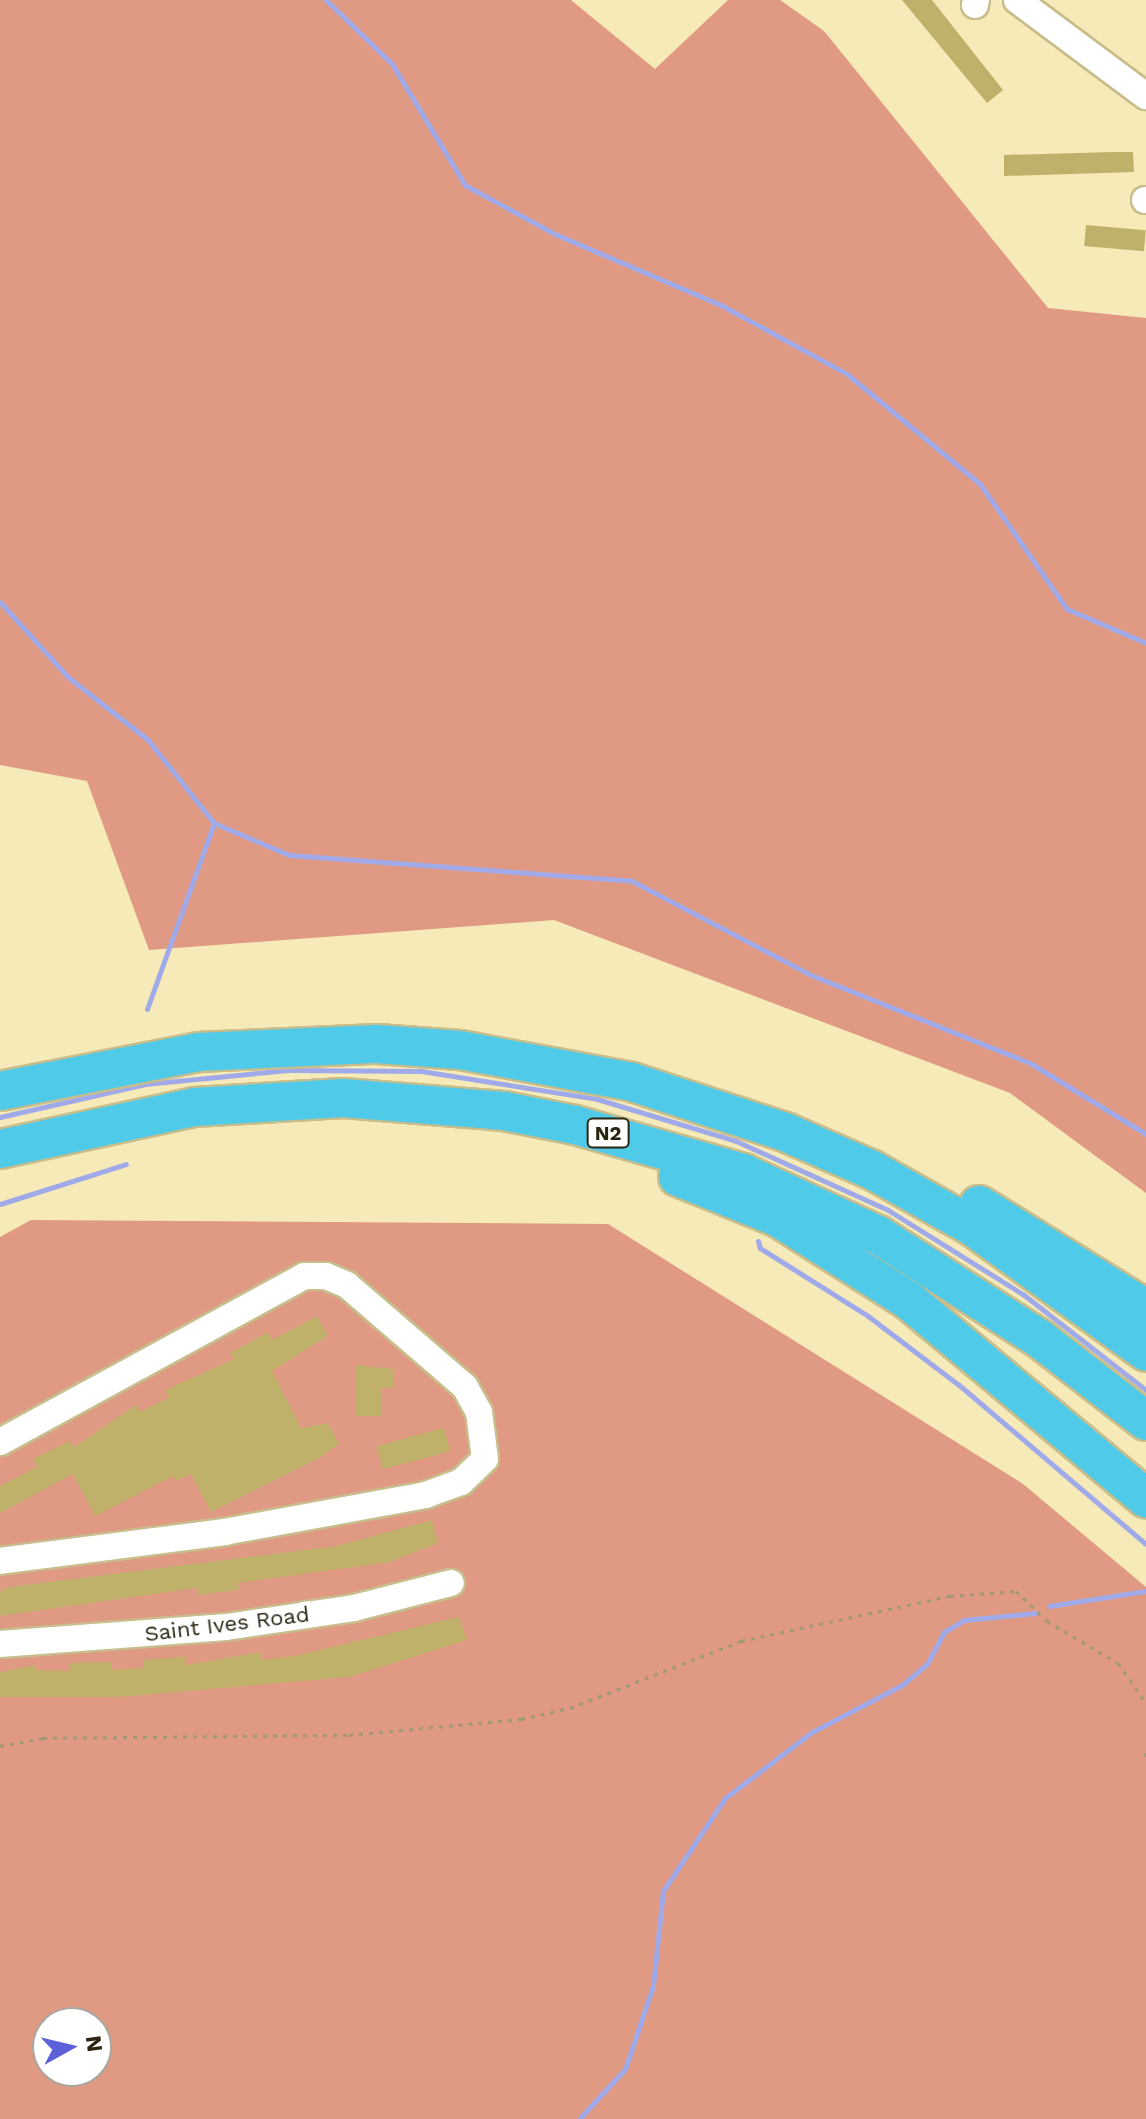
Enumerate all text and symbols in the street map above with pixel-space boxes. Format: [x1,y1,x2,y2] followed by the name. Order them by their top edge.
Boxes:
[586,1117,630,1149] road number: N2
[143,1601,311,1647] street label: Saint Ives Road
[32,2007,112,2087] north arrow
[81,2034,108,2054] text: N

